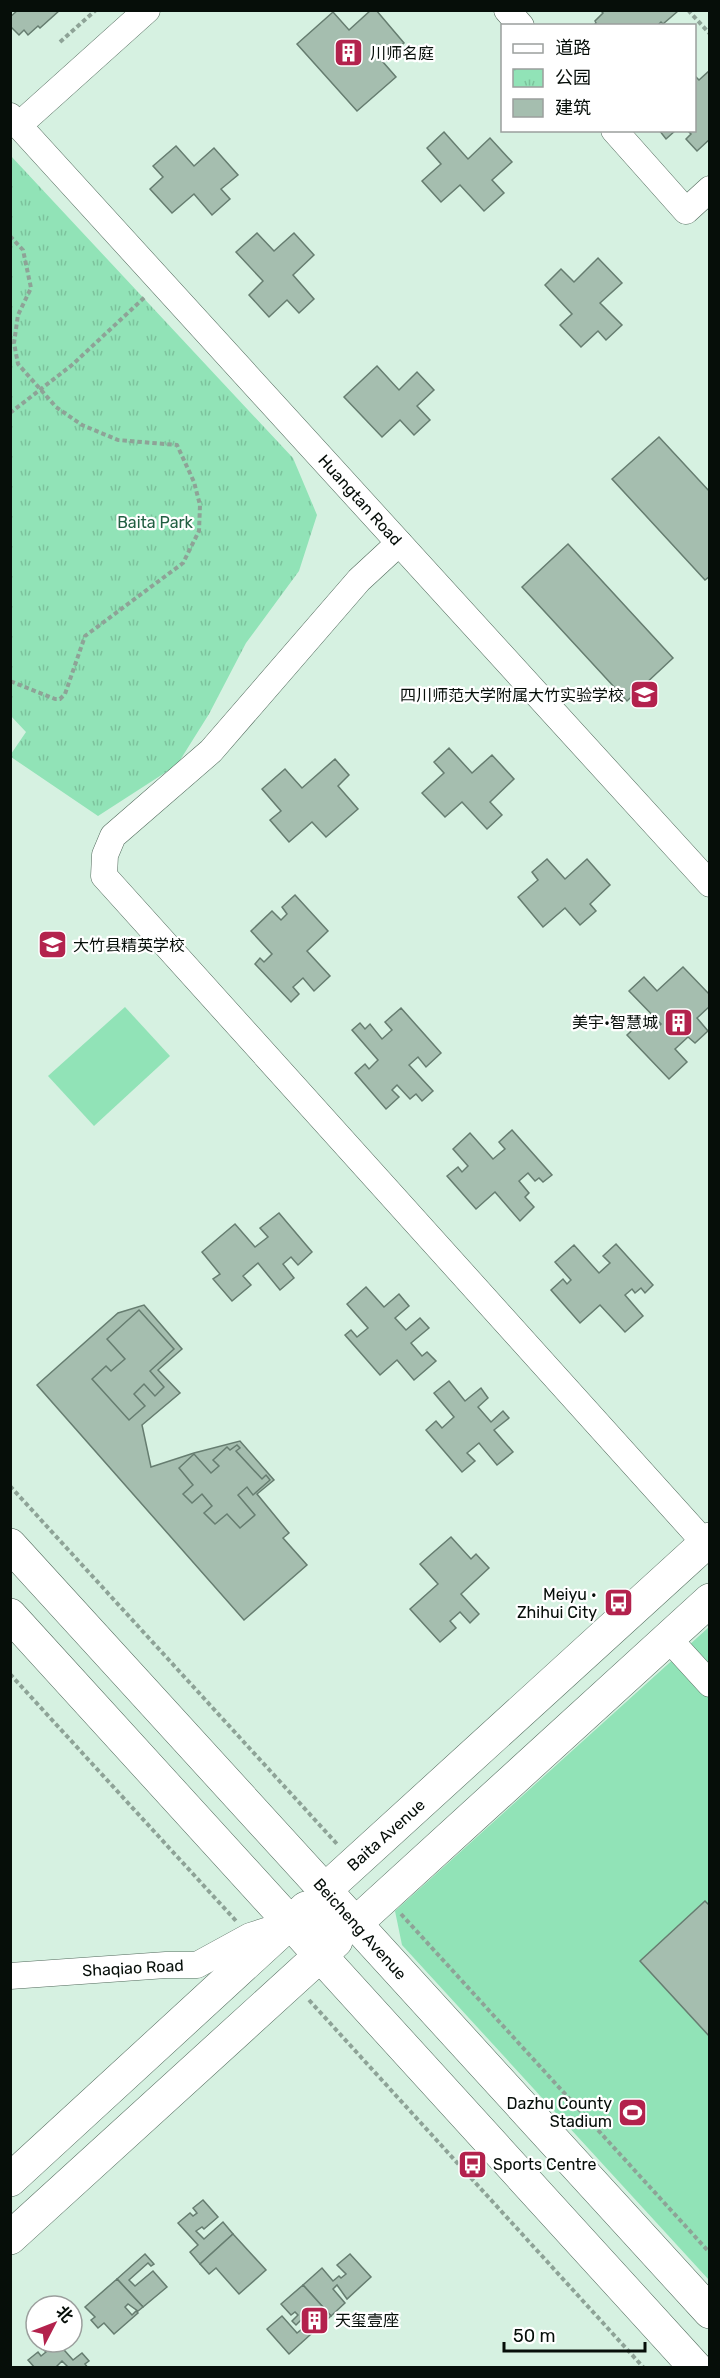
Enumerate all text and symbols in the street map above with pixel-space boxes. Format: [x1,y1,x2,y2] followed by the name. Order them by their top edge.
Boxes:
[501,24,696,132] legend
[333,37,365,69] building icon: 川师名庭
[555,37,591,59] text: 道路
[370,44,434,63] place label: 川师名庭
[555,67,591,89] text: 公园
[555,97,591,119] text: 建筑
[314,451,406,549] street label: Huangtan Road
[117,513,194,532] park label: Baita Park
[629,679,661,711] school or university icon: 四川师范大学附属大竹实验学校
[400,686,624,705] place label: 四川师范大学附属大竹实验学校
[36,929,68,961] school or university icon: 大竹县精英学校
[73,936,185,955] place label: 大竹县精英学校
[663,1006,695,1038] building icon: 美宇•智慧城
[572,1013,658,1032] place label: 美宇•智慧城
[517,1585,597,1622] place label: Meiyu • Zhihui City
[602,1587,634,1619] bus stop icon: Meiyu • Zhihui City
[343,1795,429,1875] street label: Baita Avenue
[309,1874,411,1984] street label: Beicheng Avenue
[82,1956,184,1980] street label: Shaqiao Road
[507,2094,612,2131] place label: Dazhu County Stadium
[617,2096,649,2128] sports icon: Dazhu County Stadium
[456,2148,488,2180] bus stop icon: Sports Centre
[493,2155,596,2174] place label: Sports Centre
[24,2294,84,2354] north arrow
[52,2302,77,2327] text: 北
[298,2304,330,2336] building icon: 天玺壹座
[335,2311,399,2330] place label: 天玺壹座
[504,2315,645,2353] scale bar
[513,2325,556,2347] text: 50 m

